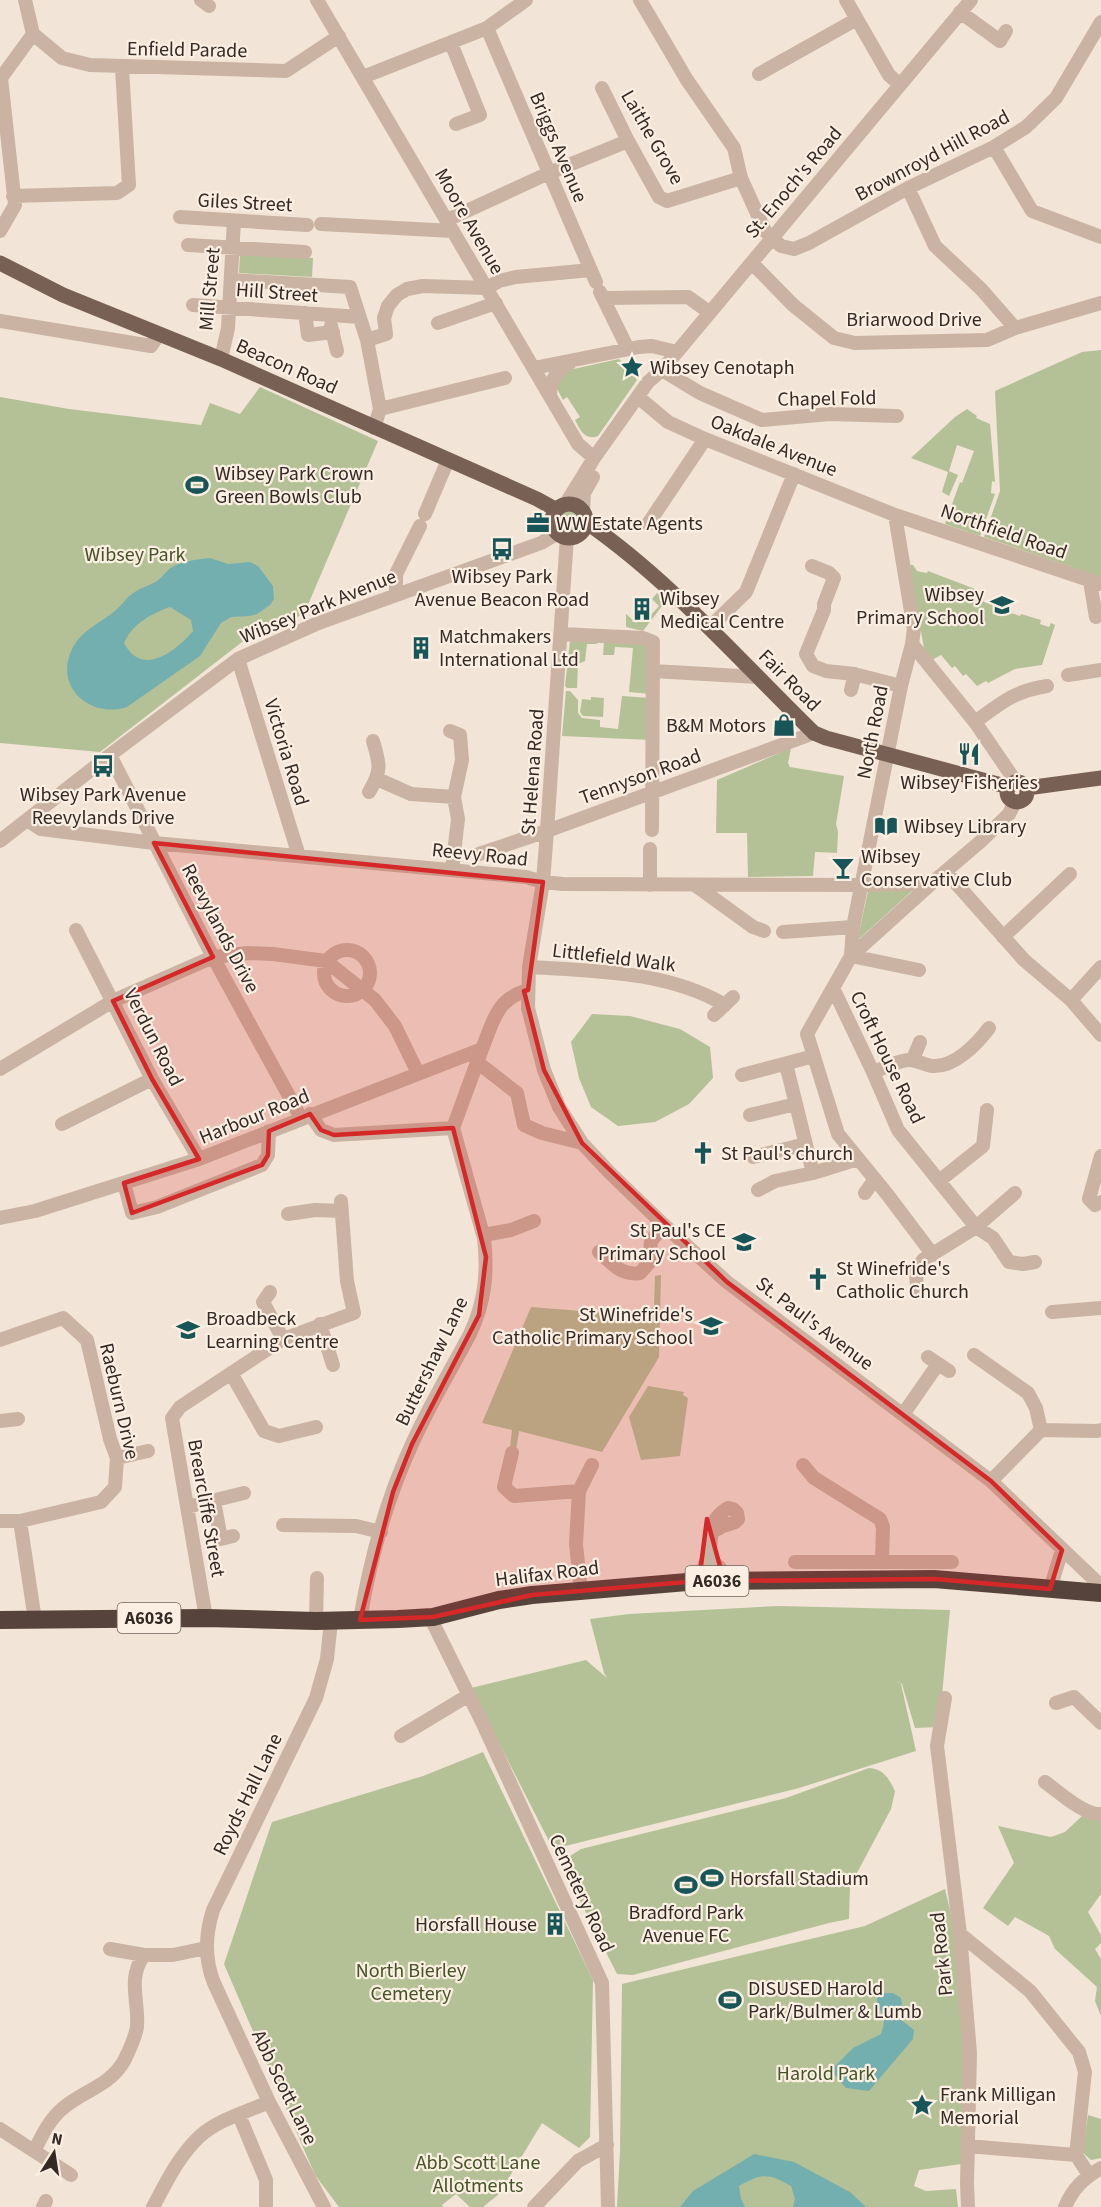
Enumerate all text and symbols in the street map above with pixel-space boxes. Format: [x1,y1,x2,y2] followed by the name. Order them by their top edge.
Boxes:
[127,35,248,65] street label: Enfield Parade
[614,85,691,190] street label: Laithe Grove
[522,88,594,207] street label: Briggs Avenue
[850,103,1015,209] street label: Brownroyd Hill Road
[739,121,849,245] street label: St. Enoch's Road
[427,163,511,280] street label: Moore Avenue
[197,187,293,219] street label: Giles Street
[192,246,228,332] street label: Mill Street
[235,276,319,310] street label: Hill Street
[846,306,982,334] street label: Briarwood Drive
[231,332,342,402] street label: Beacon Road
[619,354,645,380] place icon: Wibsey Cenotaph
[650,354,795,382] place label: Wibsey Cenotaph
[777,384,877,414] street label: Chapel Fold
[706,408,841,484] street label: Oakdale Avenue
[215,460,374,511] place label: Wibsey Park Crown Green Bowls Club
[184,472,210,498] sports icon: Wibsey Park Crown Green Bowls Club
[937,497,1071,567] street label: Northfield Road
[525,510,551,536] office icon: WW Estate Agents
[556,510,703,538] place label: WW Estate Agents
[489,536,515,562] bus stop icon: Wibsey Park Avenue Beacon Road
[85,541,185,569] park label: Wibsey Park
[236,563,401,651] street label: Wibsey Park Avenue
[415,563,589,614] place label: Wibsey Park Avenue Beacon Road
[856,581,985,632] place label: Wibsey Primary School
[660,585,784,636] place label: Wibsey Medical Centre
[989,592,1015,618] school or university icon: Wibsey Primary School
[629,596,655,622] building icon: Wibsey Medical Centre
[439,623,579,674] place label: Matchmakers International Ltd
[408,635,434,661] building icon: Matchmakers International Ltd
[752,643,827,718] street label: Fair Road
[850,683,896,782] street label: North Road
[257,695,316,809] street label: Victoria Road
[515,708,551,836] street label: St Helena Road
[666,712,766,740] place label: B&M Motors
[771,712,797,738] shop icon: B&M Motors
[956,741,982,767] restaurant icon: Wibsey Fisheries
[576,742,705,812] street label: Tennyson Road
[90,753,116,779] bus stop icon: Wibsey Park Avenue Reevylands Drive
[900,769,1038,797] place label: Wibsey Fisheries
[20,781,186,832] place label: Wibsey Park Avenue Reevylands Drive
[873,813,899,839] library icon: Wibsey Library
[904,813,1027,841] place label: Wibsey Library
[430,836,529,874] street label: Reevy Road
[861,843,1012,894] place label: Wibsey Conservative Club
[830,855,856,881] bar icon: Wibsey Conservative Club
[174,859,266,998] street label: Reevylands Drive
[551,937,677,979] street label: Littlefield Walk
[116,984,190,1091] street label: Verdun Road
[843,986,931,1129] street label: Croft House Road
[195,1082,314,1152] street label: Harbour Road
[690,1140,716,1166] church icon: St Paul's church
[721,1140,853,1168] place label: St Paul's church
[598,1217,726,1268] place label: St Paul's CE Primary School
[731,1229,757,1255] school or university icon: St Paul's CE Primary School
[836,1255,969,1306] place label: St Winefride's Catholic Church
[805,1266,831,1292] church icon: St Winefride's Catholic Church
[750,1270,879,1378] street label: St. Paul's Avenue
[388,1292,475,1431] street label: Buttershaw Lane
[492,1301,693,1352] place label: St Winefride's Catholic Primary School
[206,1305,339,1356] place label: Broadbeck Learning Centre
[698,1313,724,1339] school or university icon: St Winefride's Catholic Primary School
[175,1317,201,1343] school or university icon: Broadbeck Learning Centre
[92,1340,146,1462] street label: Raeburn Drive
[180,1437,232,1580] street label: Brearcliffe Street
[494,1554,601,1594] street label: Halifax Road
[686,1566,748,1596] road number: A6036
[118,1603,180,1633] road number: A6036
[206,1729,290,1860] street label: Royds Hall Lane
[541,1830,621,1957] street label: Cemetery Road
[699,1865,725,1891] sports icon: Horsfall Stadium
[730,1865,869,1893] place label: Horsfall Stadium
[673,1872,699,1898] sports icon: Bradford Park Avenue FC
[628,1899,744,1950] place label: Bradford Park Avenue FC
[415,1911,537,1939] place label: Horsfall House
[542,1911,568,1937] building icon: Horsfall House
[924,1911,960,1997] street label: Park Road
[356,1957,467,2008] park label: North Bierley Cemetery
[748,1975,922,2026] place label: DISUSED Harold Park/Bulmer & Lumb
[717,1987,743,2013] sports icon: DISUSED Harold Park/Bulmer & Lumb
[244,2025,324,2150] street label: Abb Scott Lane
[777,2060,875,2088] park label: Harold Park
[940,2081,1056,2132] place label: Frank Milligan Memorial
[909,2092,935,2118] place icon: Frank Milligan Memorial
[24,2123,84,2183] north arrow
[49,2127,64,2151] text: N
[416,2149,540,2200] park label: Abb Scott Lane Allotments

